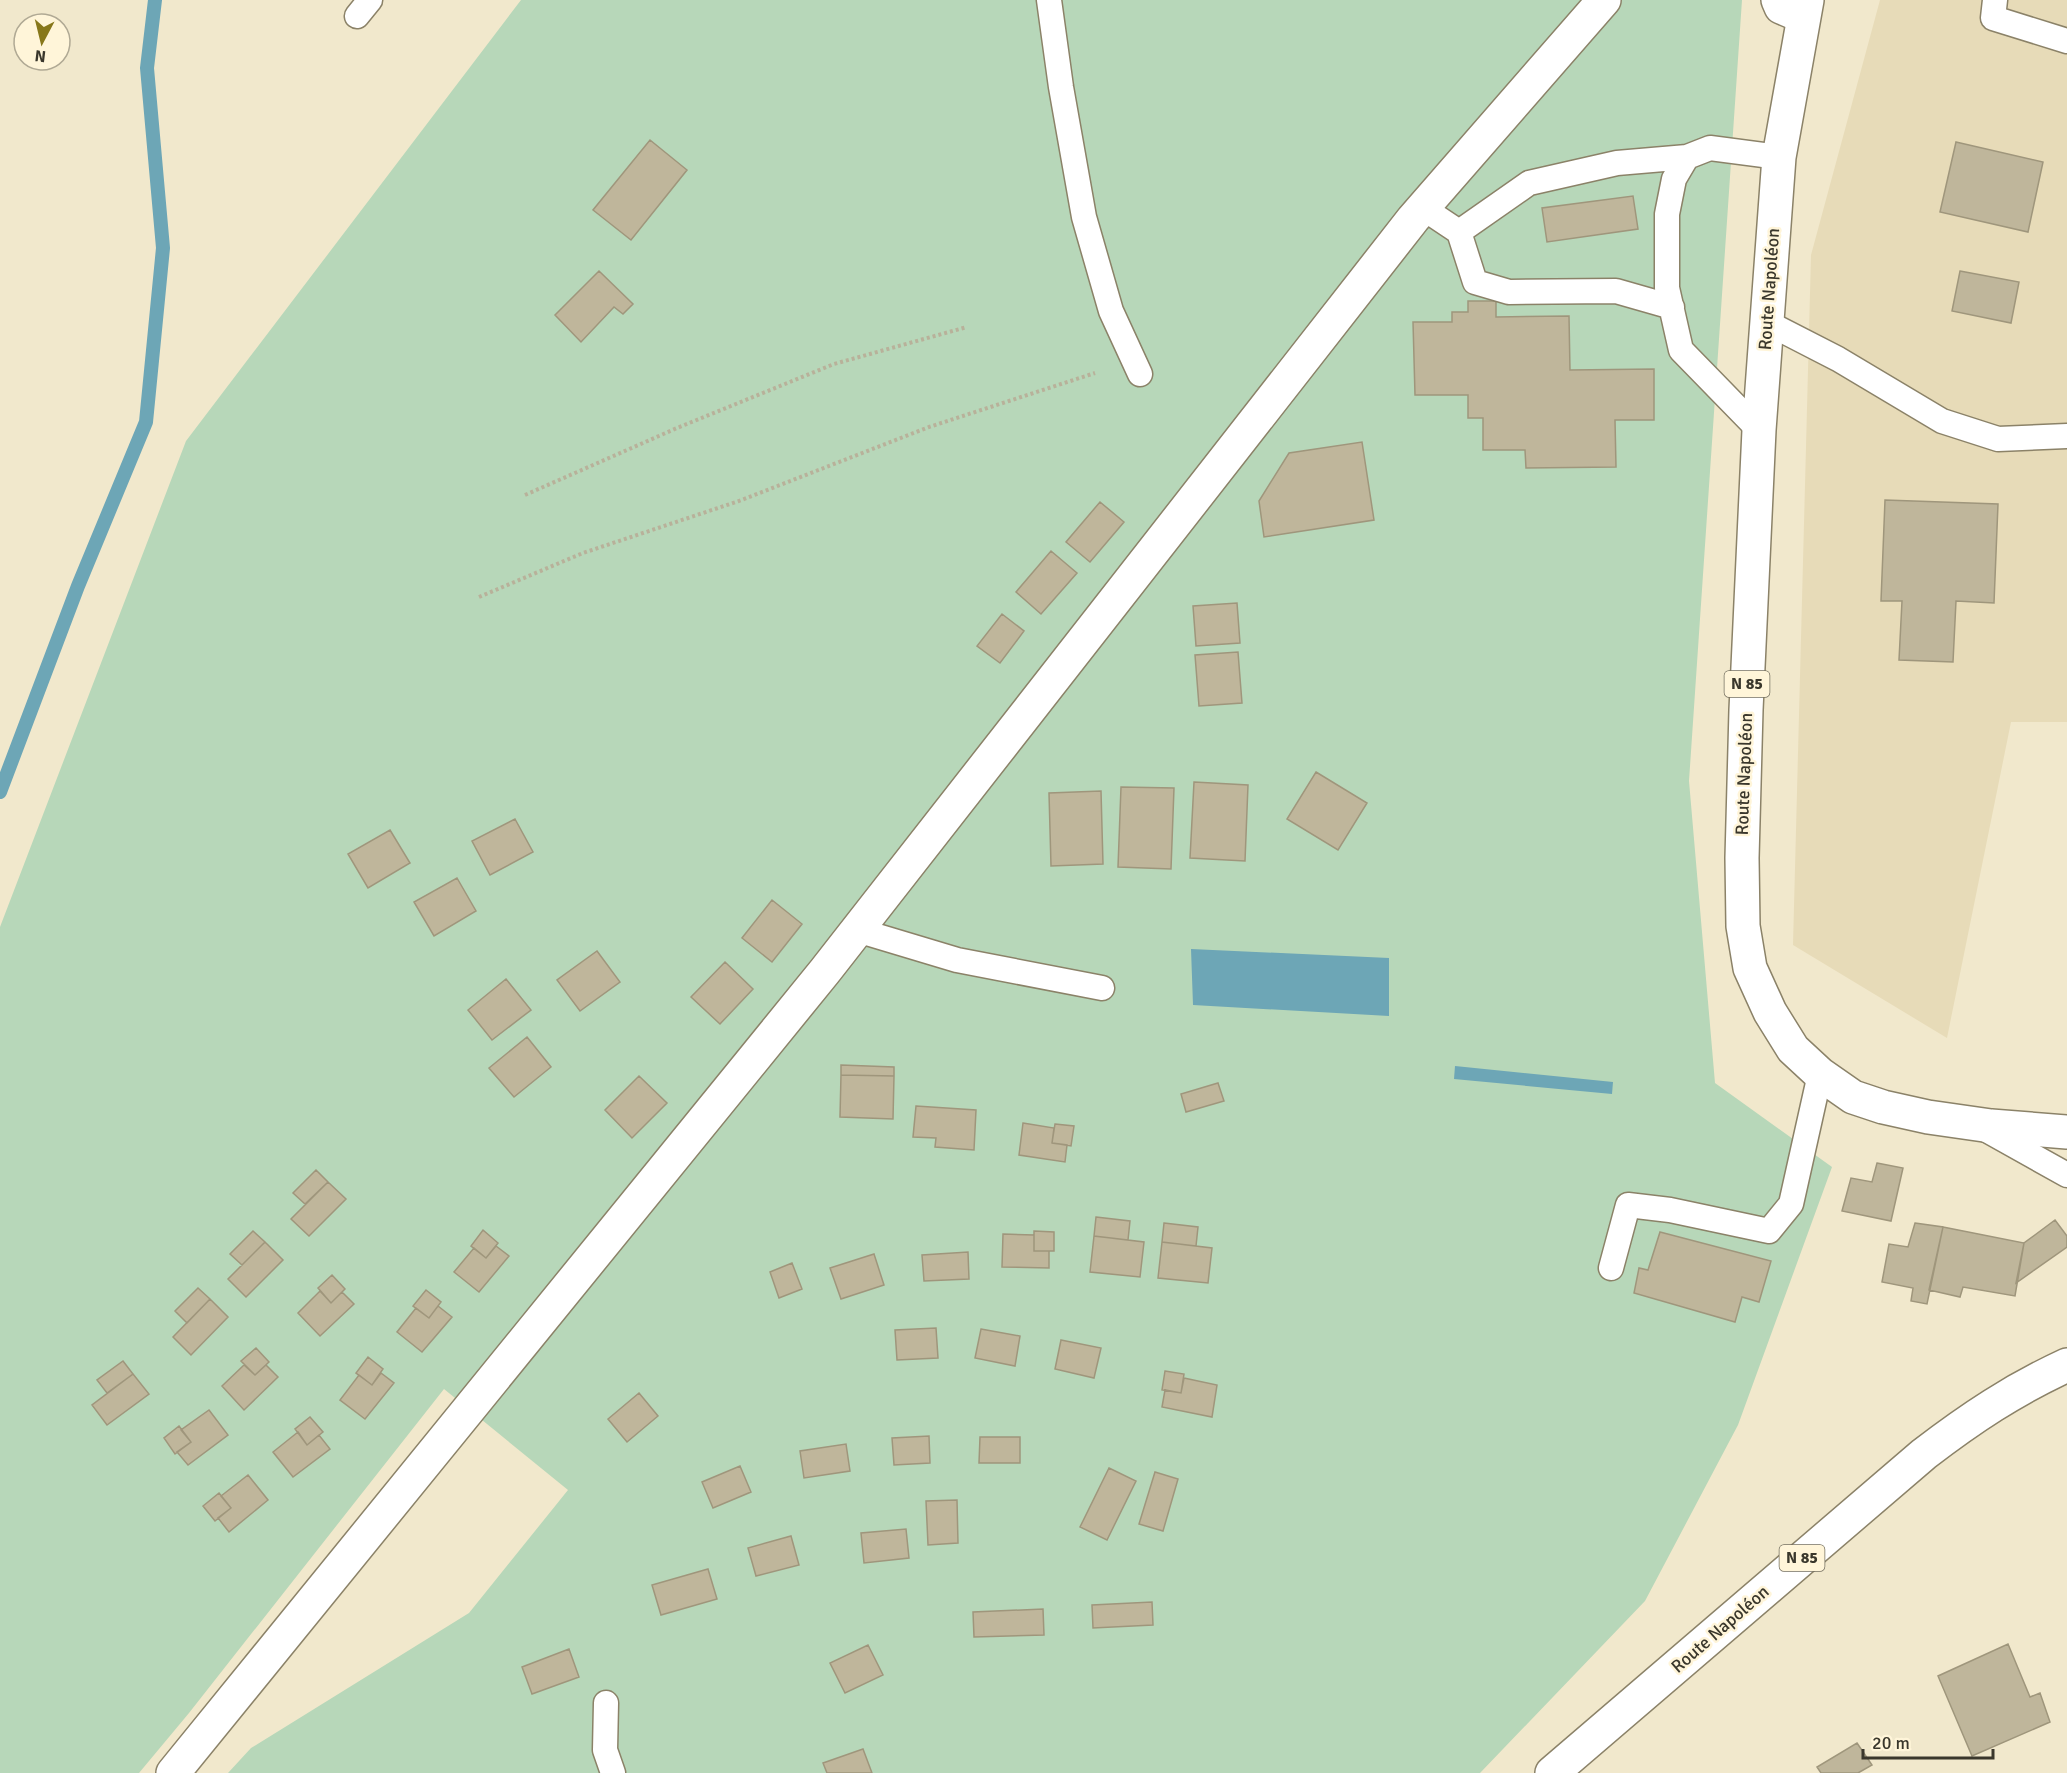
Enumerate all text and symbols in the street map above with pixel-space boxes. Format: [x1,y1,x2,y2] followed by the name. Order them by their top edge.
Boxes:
[12,12,72,72] north arrow
[34,45,47,66] text: N
[1754,227,1784,351] street label: Route Napoléon
[1724,671,1770,697] road number: N 85
[1731,712,1757,836] street label: Route Napoléon
[1780,1545,1824,1571] road number: N 85
[1667,1581,1773,1677] street label: Route Napoléon
[1863,1722,1994,1760] scale bar
[1872,1732,1910,1754] text: 20 m

